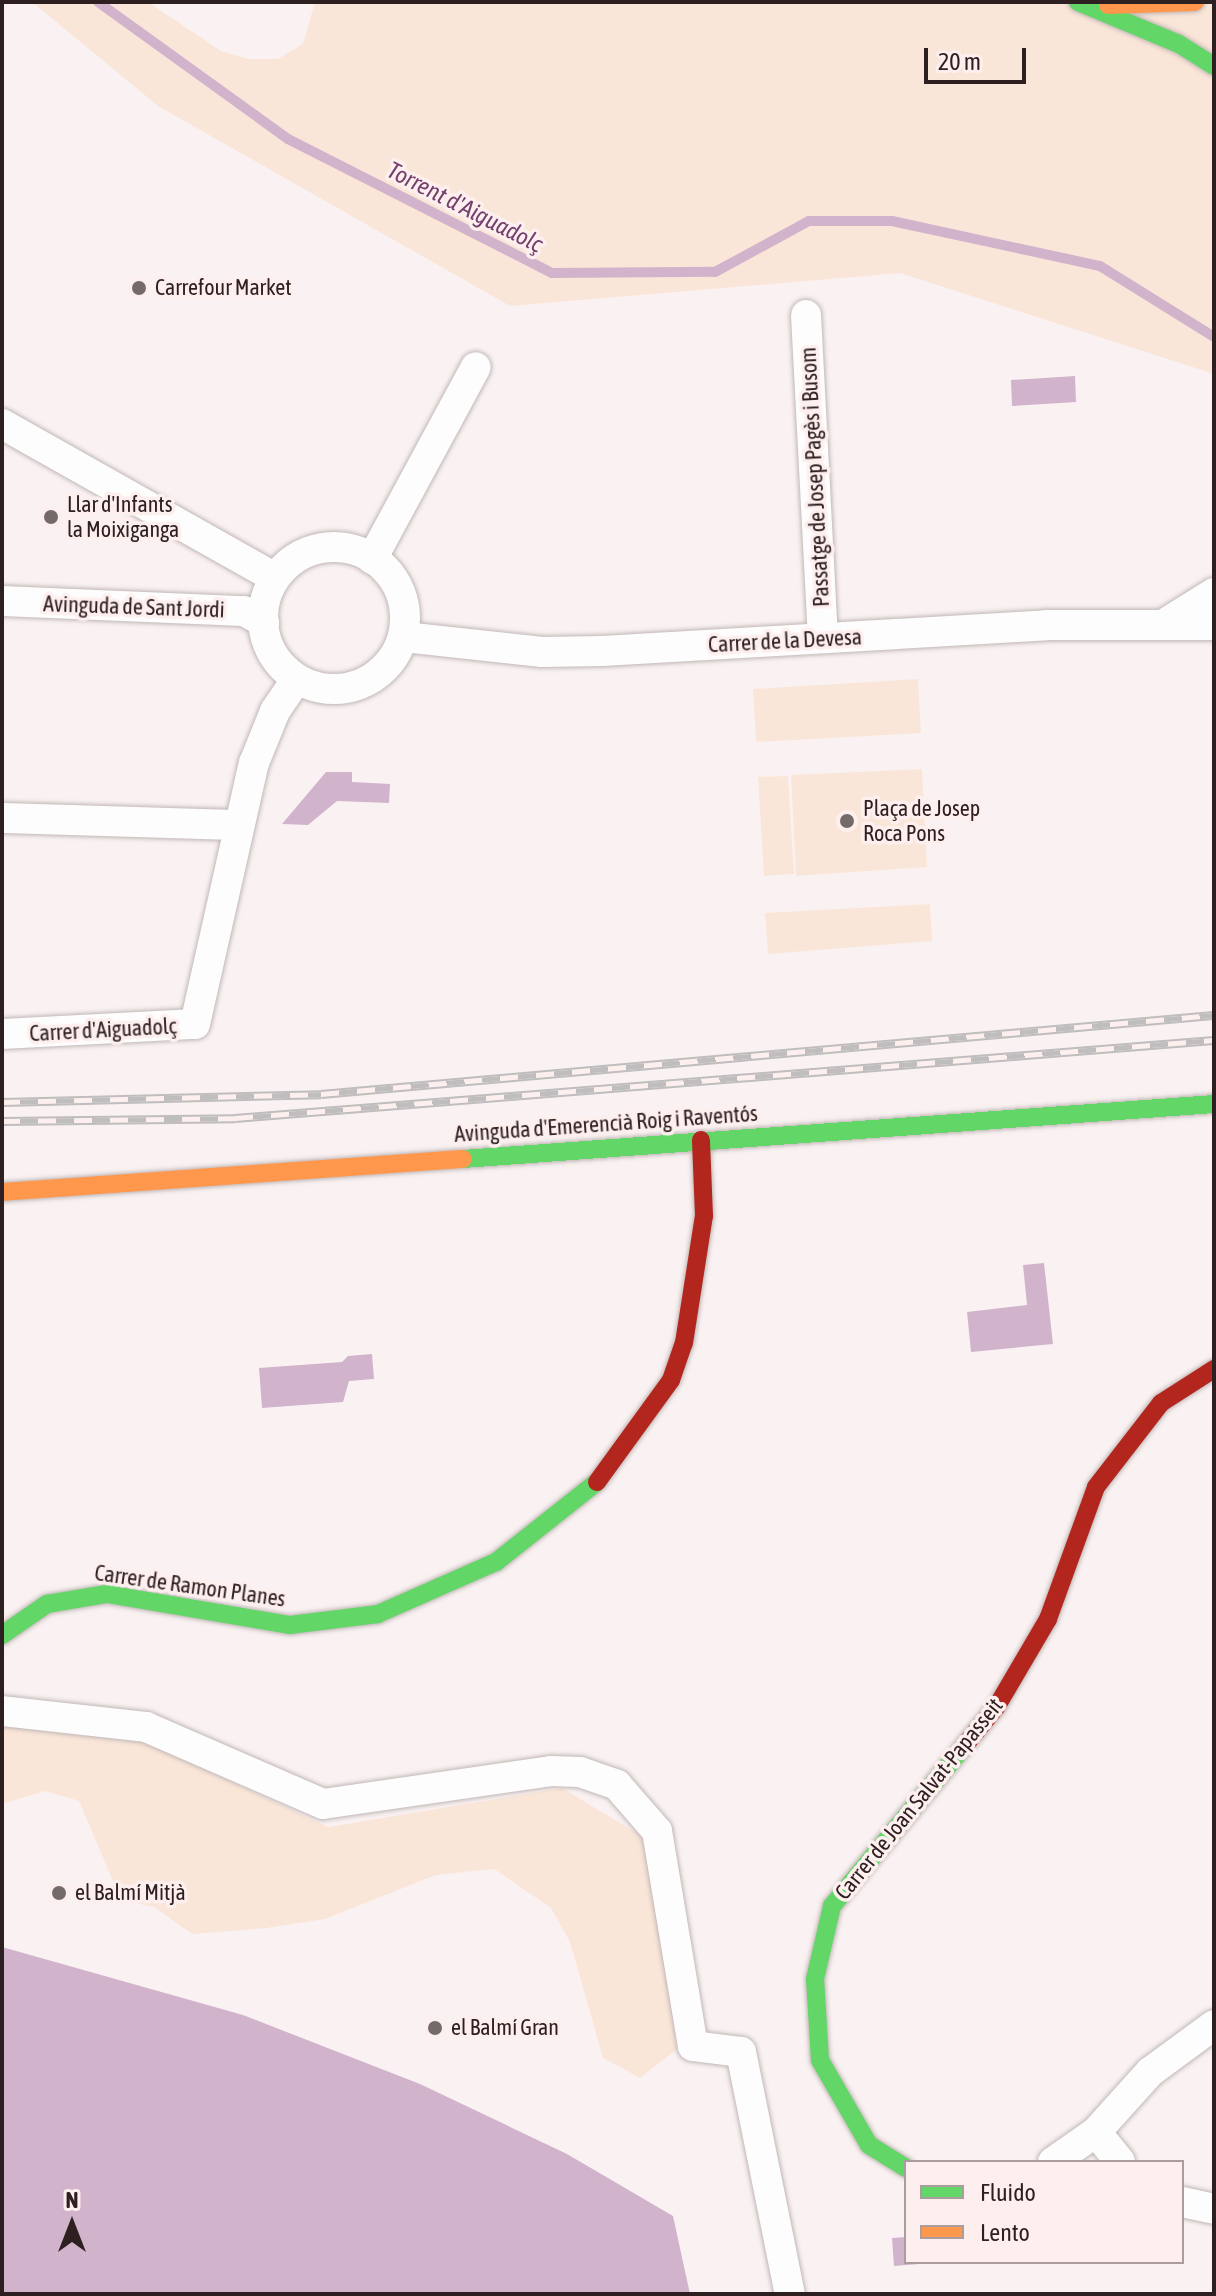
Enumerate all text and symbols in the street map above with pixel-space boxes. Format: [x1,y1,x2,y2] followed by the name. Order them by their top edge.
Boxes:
[928,32,1030,82] scale bar
[938,48,981,75] text: 20 m
[382,155,548,259] water label: Torrent d'Aiguadolç
[155,275,292,301] place label: Carrefour Market
[130,279,148,297] marker: Carrefour Market
[795,346,835,608] street label: Passatge de Josep Pagès i Busom
[67,491,179,542] place label: Llar d'Infants la Moixiganga
[42,508,60,526] marker: Llar d'Infants la Moixiganga
[43,591,225,623] street label: Avinguda de Sant Jordi
[707,624,863,658] street label: Carrer de la Devesa
[863,795,980,846] place label: Plaça de Josep Roca Pons
[838,812,856,830] marker: Plaça de Josep Roca Pons
[29,1013,177,1047] street label: Carrer d'Aiguadolç
[453,1100,759,1148] street label: Avinguda d'Emerencià Roig i Raventós
[93,1560,287,1612] street label: Carrer de Ramon Planes
[830,1693,1008,1905] street label: Carrer de Joan Salvat-Papasseit
[75,1880,186,1906] place label: el Balmí Mitjà
[50,1884,68,1902] marker: el Balmí Mitjà
[451,2015,559,2041] place label: el Balmí Gran
[426,2019,444,2037] marker: el Balmí Gran
[904,2160,1184,2264] legend
[980,2179,1036,2206] text: Fluido
[32,2184,112,2264] north arrow
[66,2187,78,2213] text: N
[980,2219,1030,2246] text: Lento

